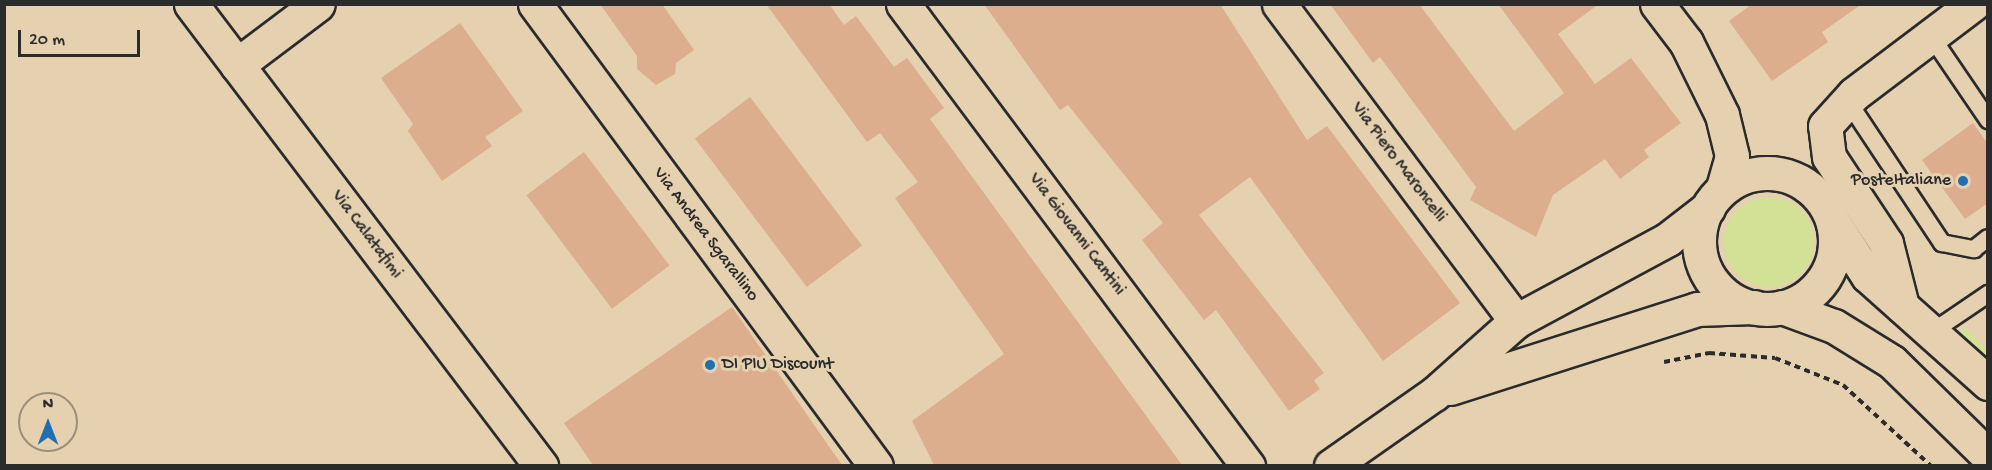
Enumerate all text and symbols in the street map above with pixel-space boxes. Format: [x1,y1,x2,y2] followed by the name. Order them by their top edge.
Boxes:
[21,18,142,56] scale bar
[29,30,65,51] text: 20 m
[1346,98,1450,228] street label: Via Piero Maroncelli
[647,164,763,306] street label: Via Andrea Sgarallino
[1023,169,1129,301] street label: Via Giovanni Cantini
[1851,170,1951,192] place label: PosteItaliane
[1956,174,1970,188] marker: PosteItaliane
[326,186,406,284] street label: Via Calatafimi
[722,354,833,376] place label: DI PIU Discount
[703,358,717,372] marker: DI PIU Discount
[18,392,78,452] north arrow
[43,396,53,415] text: N

